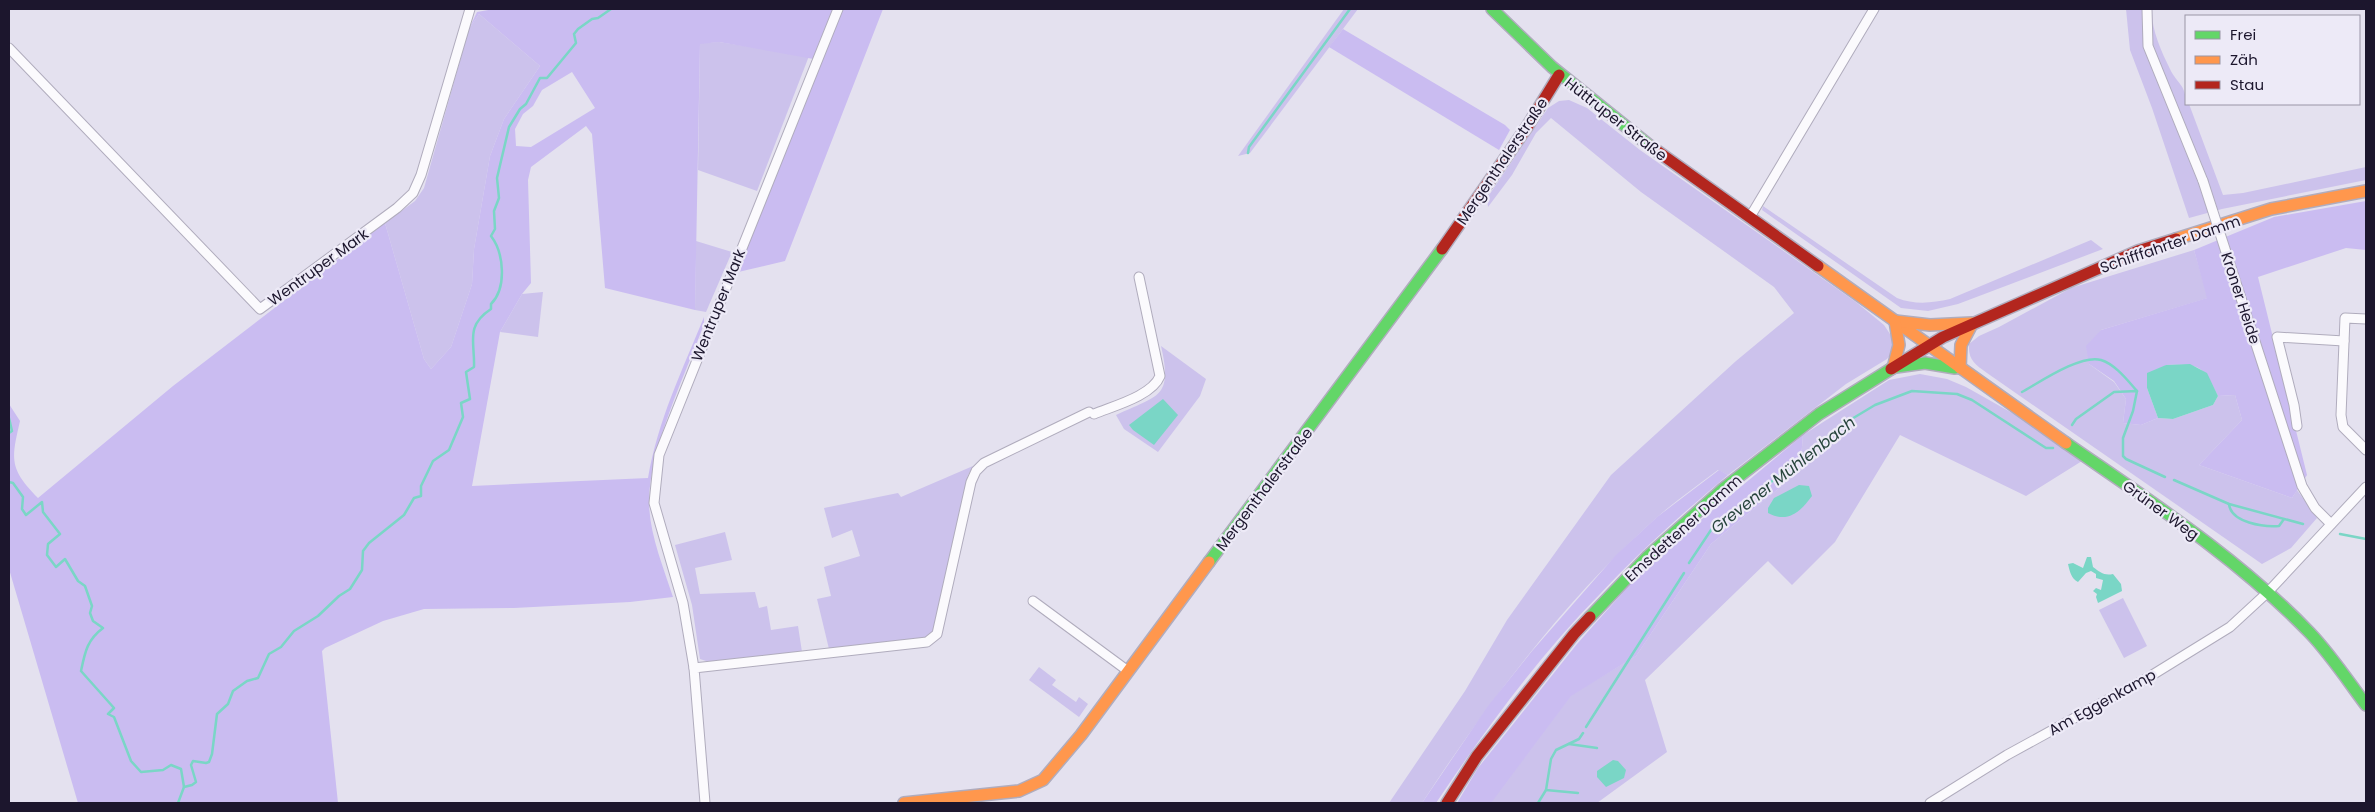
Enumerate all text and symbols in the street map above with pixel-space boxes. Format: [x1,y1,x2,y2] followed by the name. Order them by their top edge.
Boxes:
[2185,15,2360,105] legend
[2230,24,2256,45] text: Frei
[2230,49,2258,70] text: Zäh
[1560,72,1672,166] street label: Hüttruper Straße
[2230,74,2264,95] text: Stau
[1452,93,1552,229] street label: Mergenthalerstraße
[2097,210,2243,278] street label: Schifffahrter Damm
[263,223,373,311] street label: Wentruper Mark
[686,245,750,364] street label: Wentruper Mark
[2216,249,2266,347] street label: Kroner Heide
[1706,411,1860,539] water label: Grevener Mühlenbach
[1211,423,1317,555] street label: Mergenthalerstraße
[1620,470,1746,586] street label: Emsdettener Damm
[2119,475,2203,545] street label: Grüner Weg
[2044,664,2160,740] street label: Am Eggenkamp

